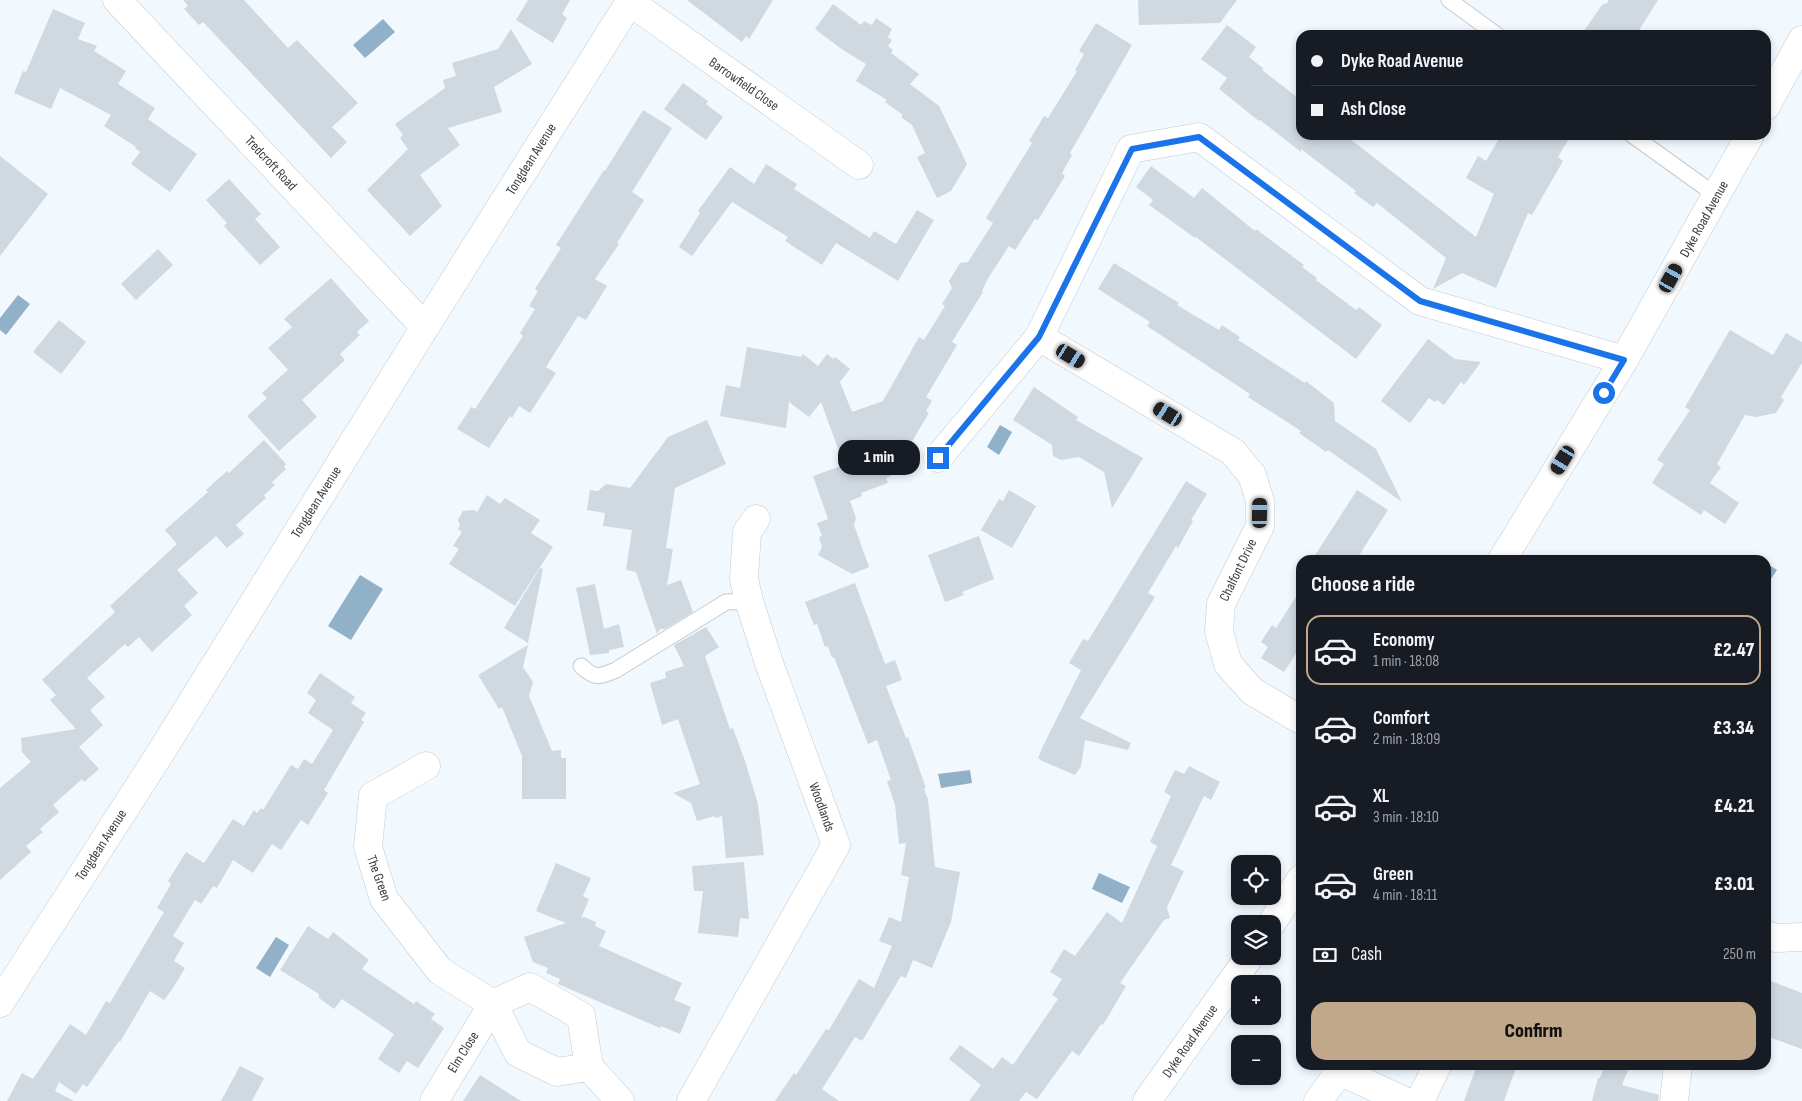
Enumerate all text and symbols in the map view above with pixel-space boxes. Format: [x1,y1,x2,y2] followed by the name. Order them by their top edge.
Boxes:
[1341,50,1463,73] text: Dyke Road Avenue
[706,54,782,114] street label: Barrowfield Close
[1341,98,1406,121] text: Ash Close
[502,120,560,198] street label: Tongdean Avenue
[241,132,301,194] street label: Tredcroft Road
[1676,178,1732,260] street label: Dyke Road Avenue
[1657,261,1684,295] car
[1054,342,1087,370] car
[1593,382,1615,404] route start
[1151,400,1184,428] car
[838,440,920,476] callout: 1 min
[1548,443,1577,477] car
[927,447,949,469] route end
[864,448,894,467] text: 1 min
[287,463,345,541] street label: Tongdean Avenue
[1252,498,1267,528] car
[1216,536,1260,604] street label: Chalfont Drive
[1311,571,1415,598] text: Choose a ride
[1313,628,1358,673] icon: car
[1373,629,1435,652] text: Economy
[1713,639,1754,662] text: £2.47
[1373,652,1439,671] text: 1 min · 18:08
[1313,706,1358,751] icon: car
[1373,707,1430,730] text: Comfort
[1713,717,1754,740] text: £3.34
[1373,730,1440,749] text: 2 min · 18:09
[805,780,839,834] street label: Woodlands
[1313,784,1358,829] icon: car
[1373,785,1389,808] text: XL
[1714,795,1754,818] text: £4.21
[72,806,130,884] street label: Tongdean Avenue
[1373,808,1439,827] text: 3 min · 18:10
[363,853,395,903] street label: The Green
[1231,855,1281,1085] map controls
[1231,855,1281,905] button: locate
[1313,862,1358,907] icon: car
[1373,863,1413,886] text: Green
[1714,873,1754,896] text: £3.01
[1373,886,1437,905] text: 4 min · 18:11
[1231,915,1281,965] button: layers
[1311,941,1339,969] icon: cash
[1351,943,1382,966] text: Cash
[1723,945,1756,964] text: 250 m
[1231,975,1281,1025] button: +
[1159,1001,1221,1081] street label: Dyke Road Avenue
[1311,1002,1756,1060] button: Confirm
[444,1028,482,1076] street label: Elm Close
[1231,1035,1281,1085] button: −

